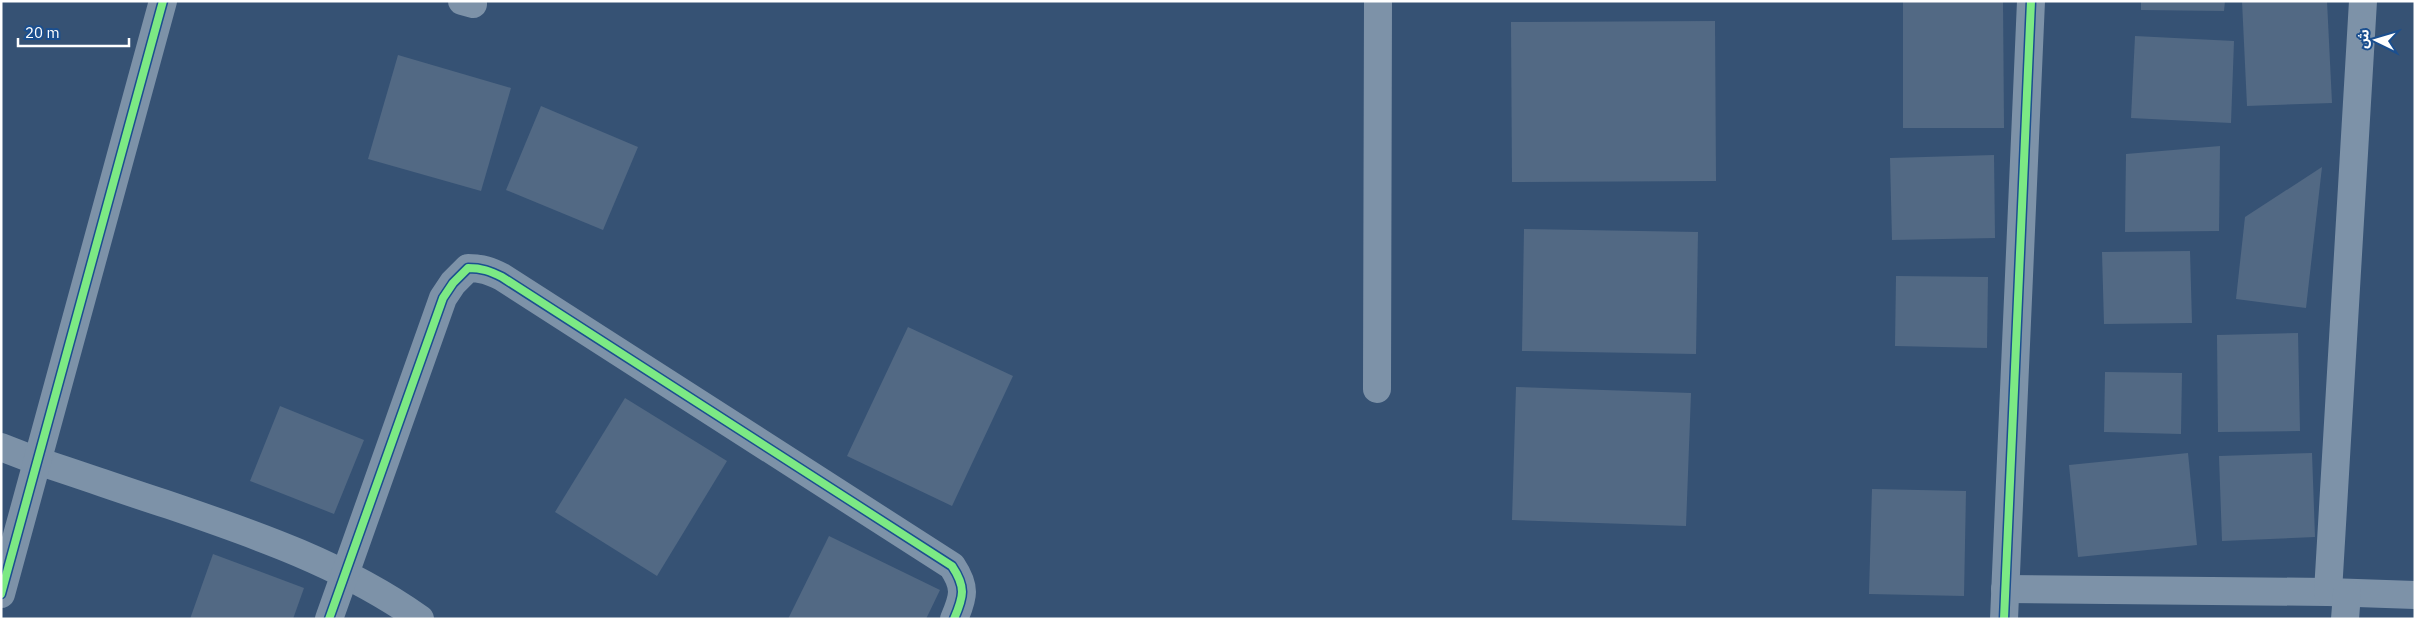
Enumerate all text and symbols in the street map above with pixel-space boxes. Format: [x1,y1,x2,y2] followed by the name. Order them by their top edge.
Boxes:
[18,15,129,47] scale bar
[2351,15,2401,65] north arrow
[25,23,60,42] text: 20 m
[2353,29,2373,49] text: ش

